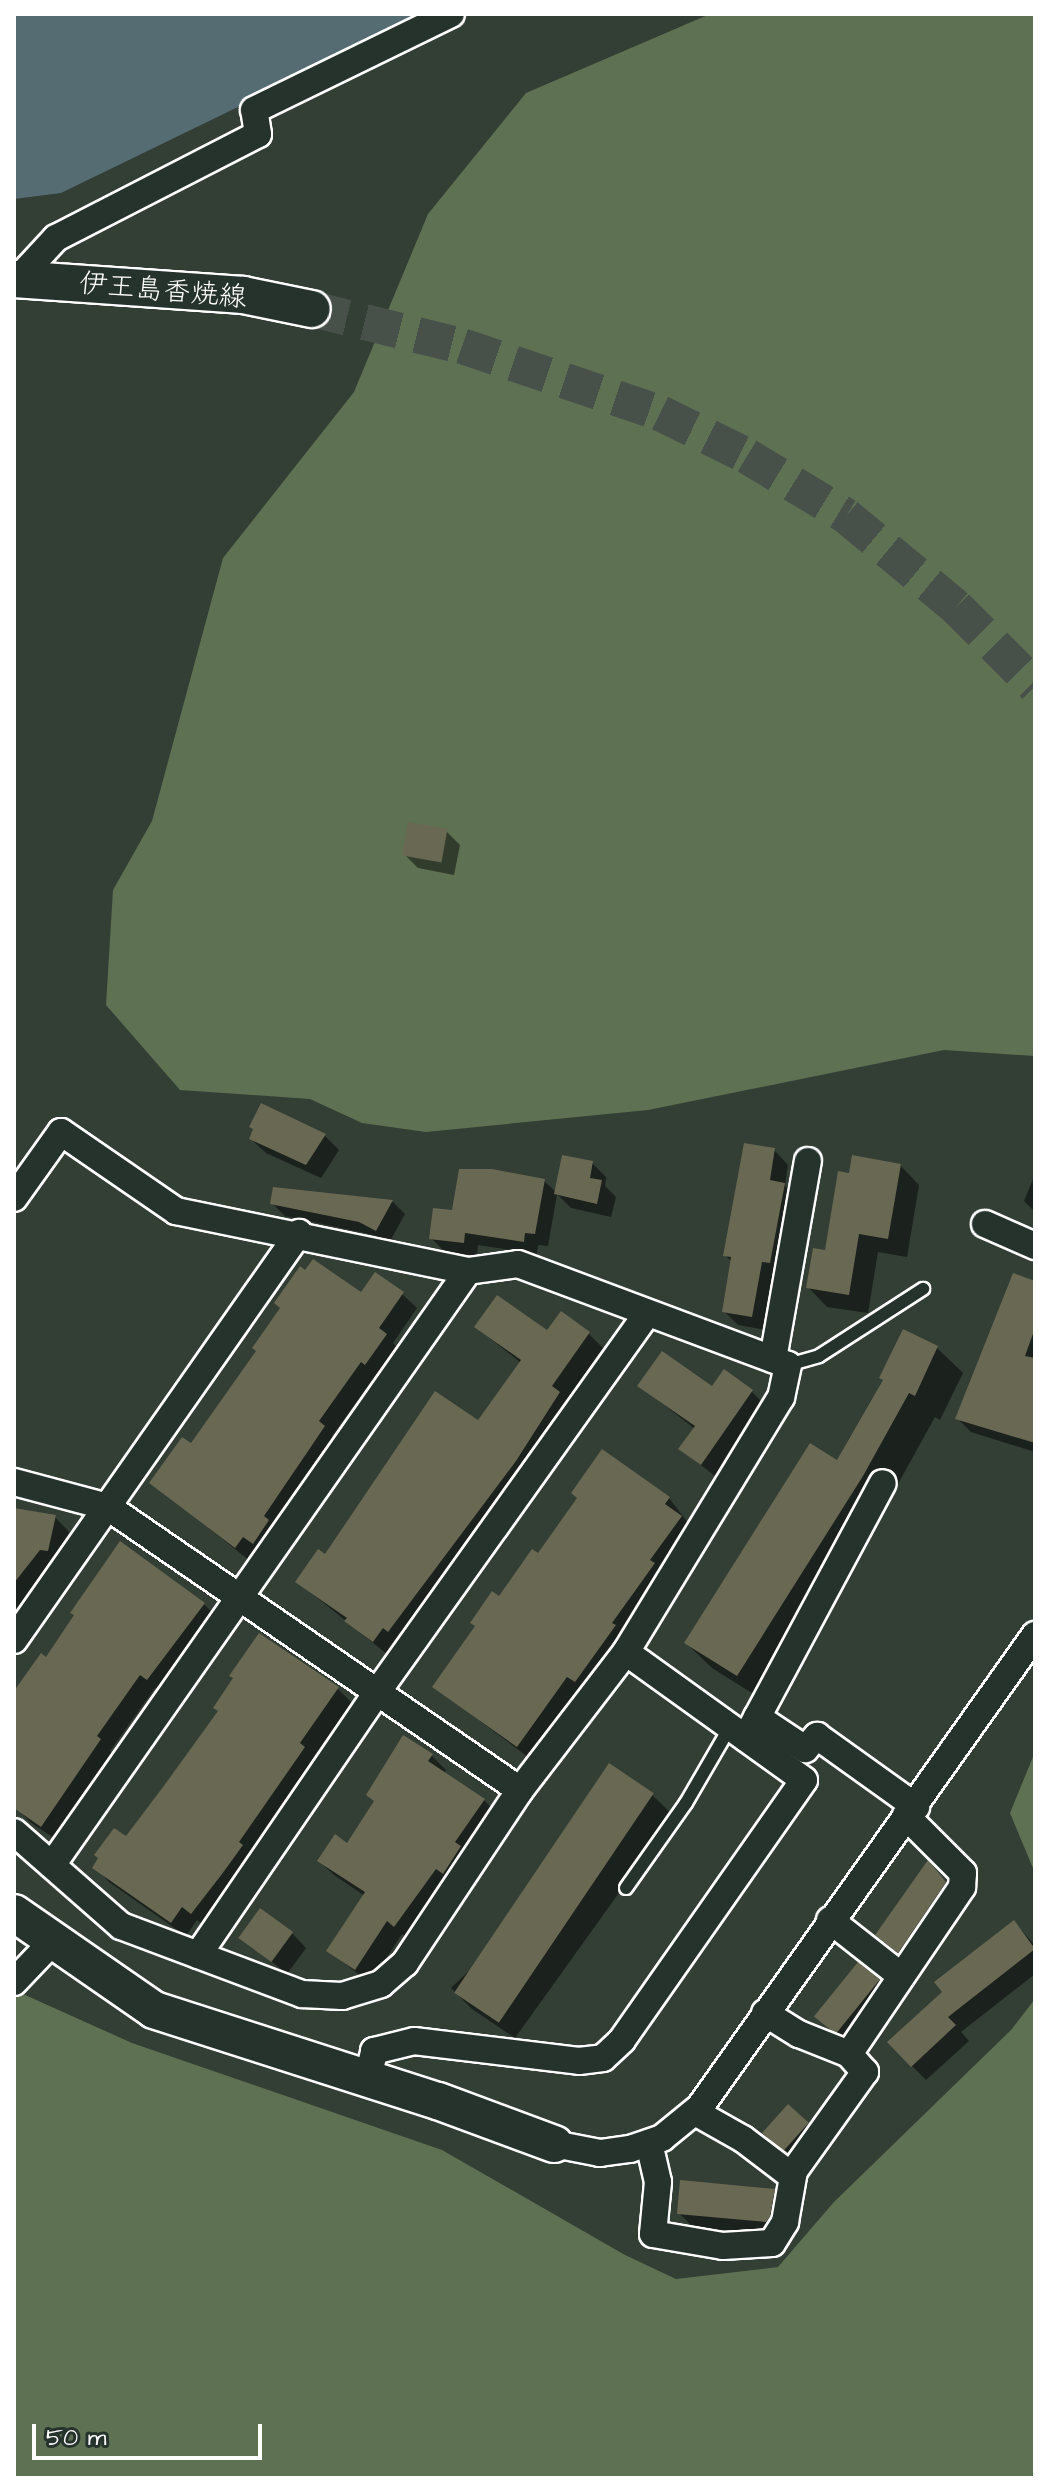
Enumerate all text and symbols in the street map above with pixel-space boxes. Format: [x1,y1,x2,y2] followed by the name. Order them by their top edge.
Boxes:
[78,267,248,315] street label: 伊王島香焼線
[36,2408,266,2458] scale bar
[46,2421,106,2455] text: 50 m

